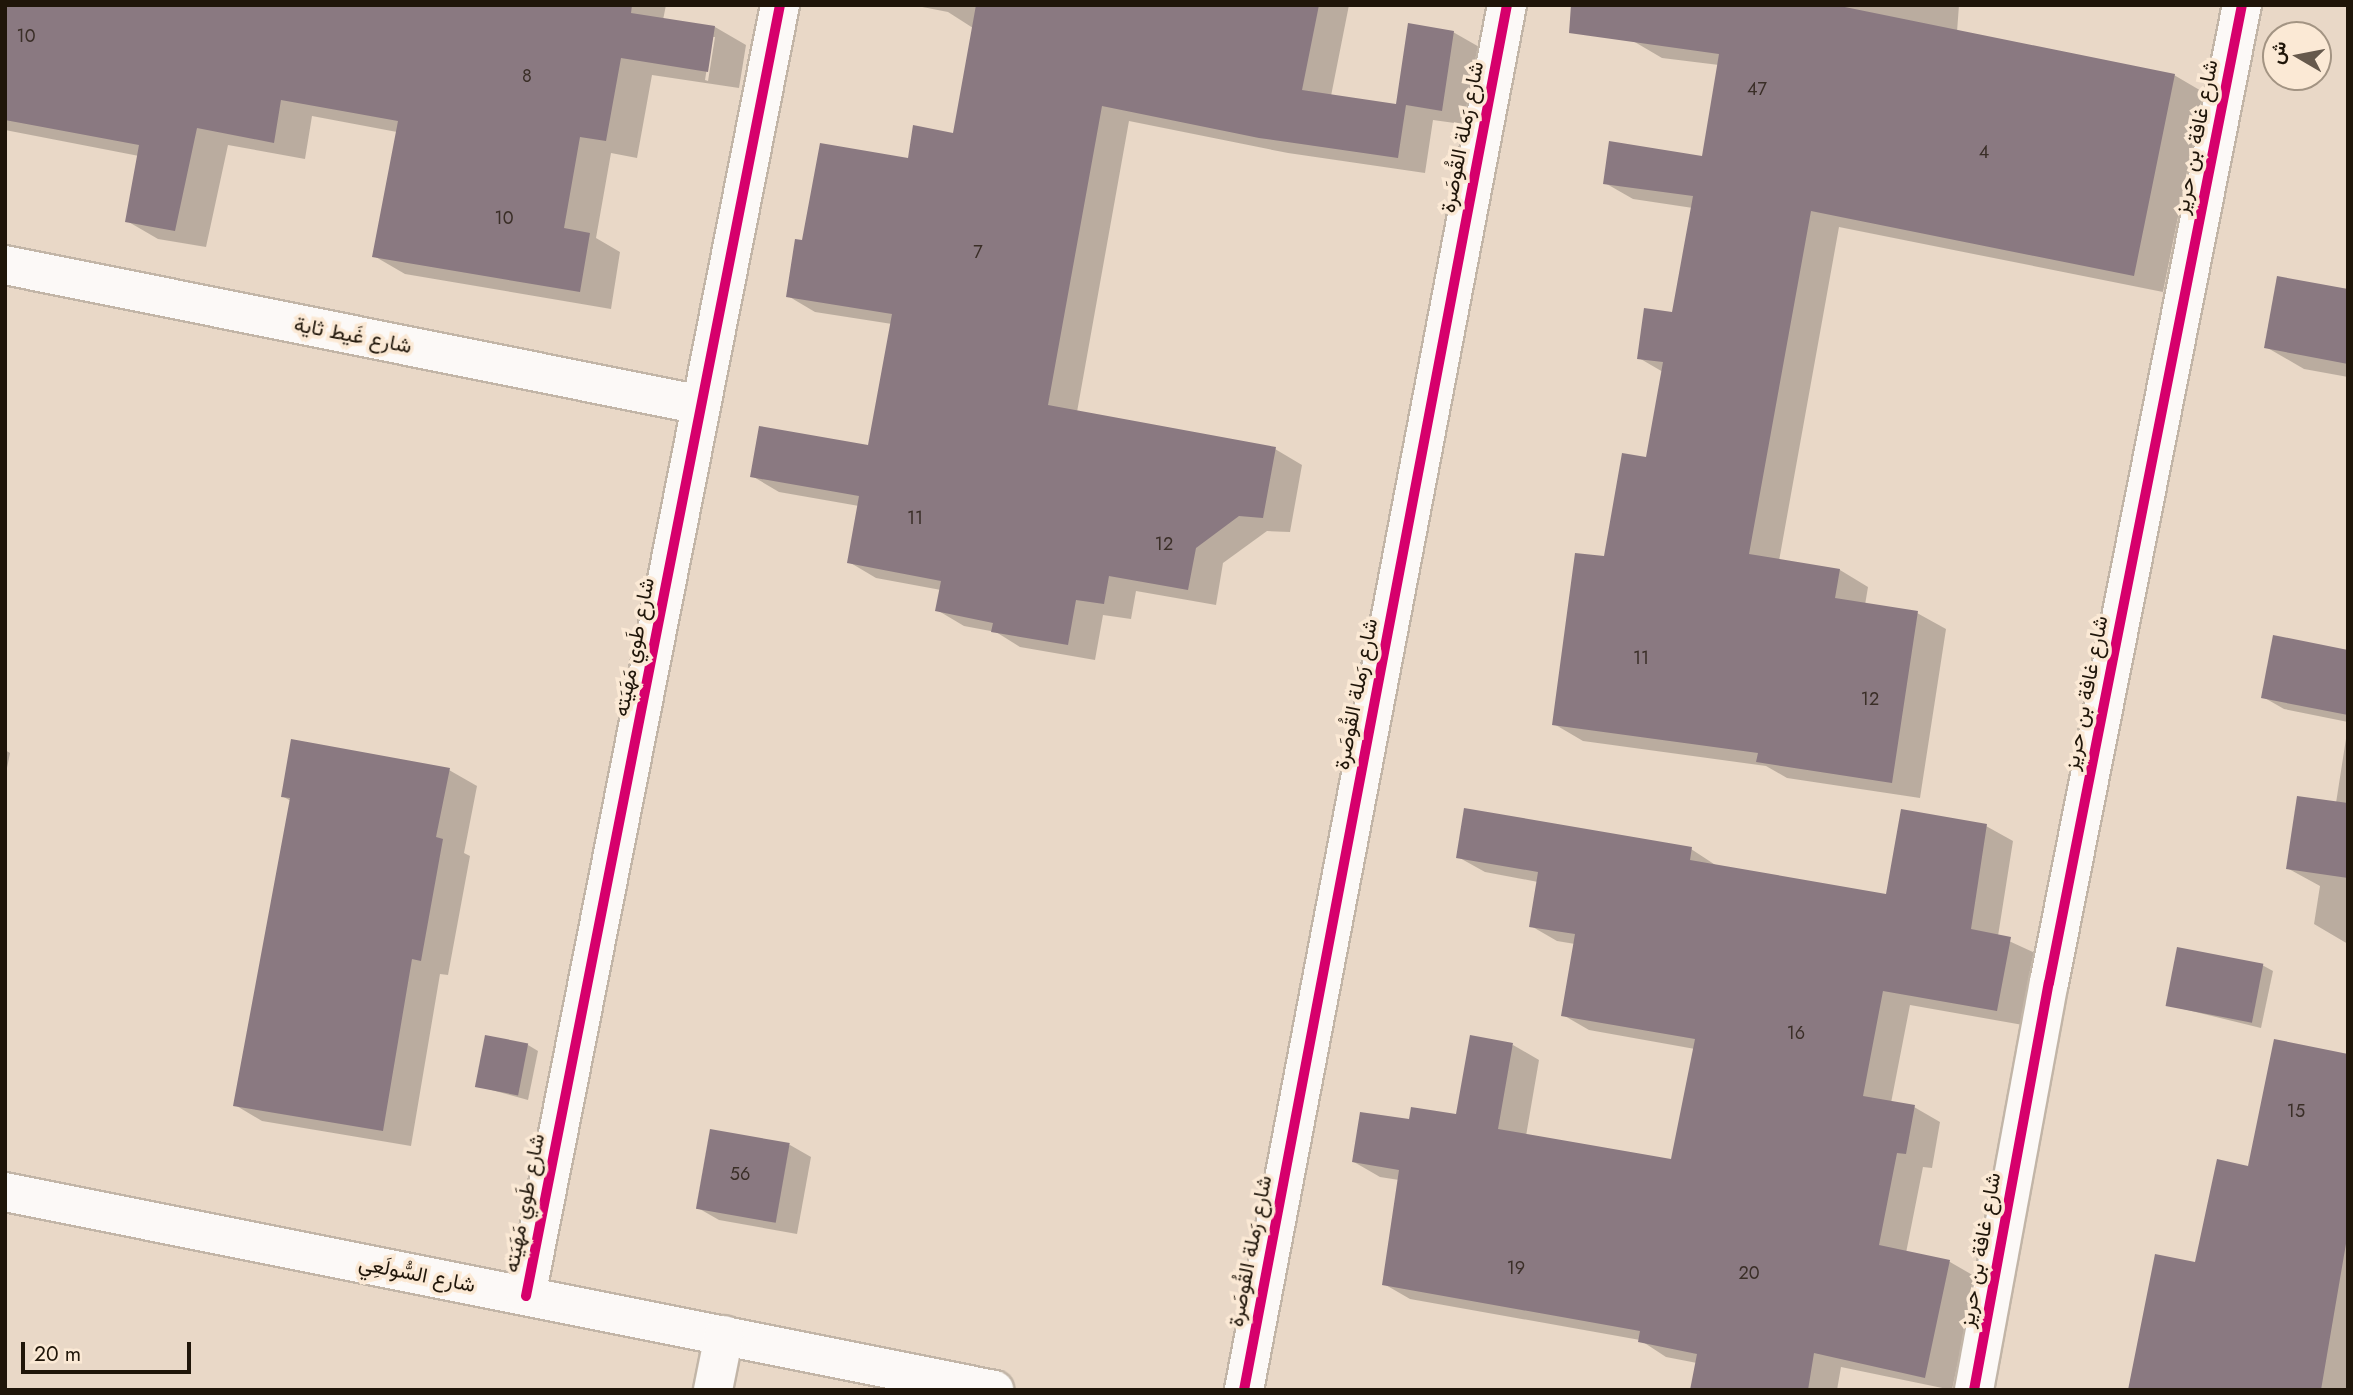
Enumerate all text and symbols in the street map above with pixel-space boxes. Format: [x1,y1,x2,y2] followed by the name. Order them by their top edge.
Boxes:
[2262,21,2332,91] north arrow
[17,25,35,47] house number: 10
[2263,39,2293,66] text: ش
[2169,58,2223,216] street label: شارع غافة بن حريز
[1435,59,1489,215] street label: شارع رَملة القُوصَرة
[522,65,532,87] house number: 8
[1747,78,1767,100] house number: 47
[1979,141,1989,163] house number: 4
[495,207,513,229] house number: 10
[973,241,983,263] house number: 7
[292,311,414,359] street label: شارع غَيط ثاية
[907,507,923,529] house number: 11
[1155,533,1173,555] house number: 12
[608,575,660,719] street label: شارع طَوي مَهَيَته
[2059,614,2113,772] street label: شارع غافة بن حريز
[1329,616,1383,772] street label: شارع رَملة القُوصَرة
[1633,647,1649,669] house number: 11
[1861,688,1879,710] house number: 12
[1787,1022,1805,1044] house number: 16
[2287,1100,2305,1122] house number: 15
[498,1131,550,1275] street label: شارع طَوي مَهَيَته
[730,1163,750,1185] house number: 56
[1954,1171,2006,1329] street label: شارع غافة بن حريز
[1223,1173,1277,1329] street label: شارع رَملة القُوصَرة
[357,1250,477,1298] street label: شارع السُّولَعِي
[1507,1257,1525,1279] house number: 19
[1738,1262,1760,1284] house number: 20
[24,1328,194,1372] scale bar
[34,1339,81,1369] text: 20 m

